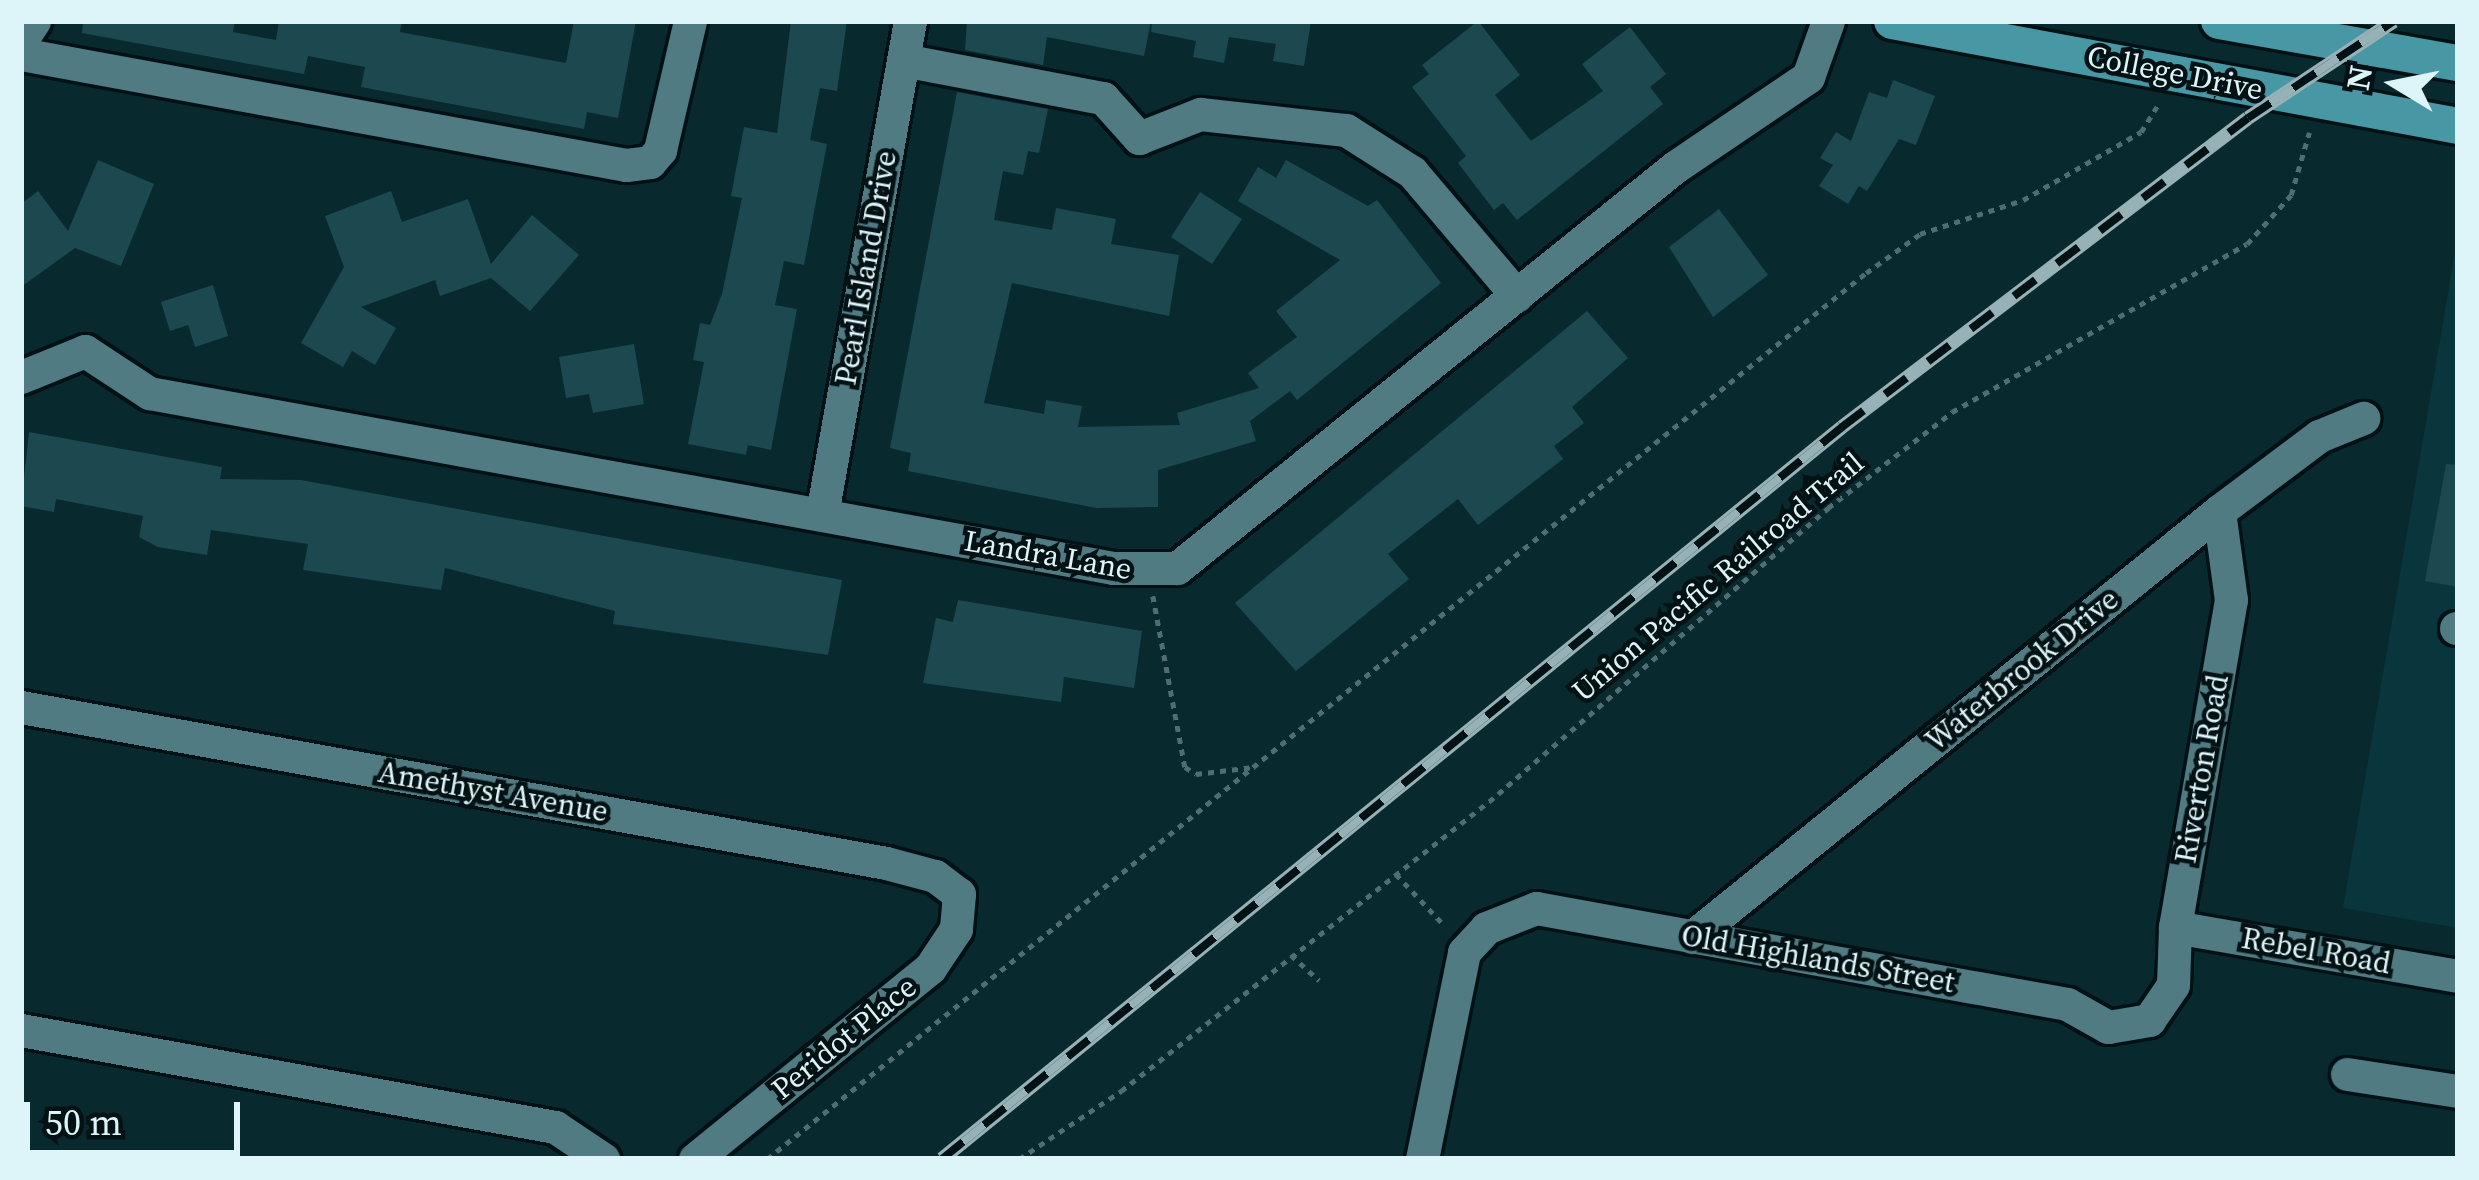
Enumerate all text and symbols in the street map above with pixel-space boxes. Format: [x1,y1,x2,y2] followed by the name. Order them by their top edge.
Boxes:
[2335,24,2455,144] north arrow
[2084,38,2266,108] street label: College Drive
[2335,62,2383,93] text: N
[828,148,904,388] street label: Pearl Island Drive
[1565,444,1871,710] street label: Union Pacific Railroad Trail
[962,523,1134,587] street label: Landra Lane
[1918,581,2126,759] street label: Waterbrook Drive
[2168,672,2236,866] street label: Riverton Road
[375,754,611,830] street label: Amethyst Avenue
[1679,917,1957,1001] street label: Old Highlands Street
[2239,920,2393,982] street label: Rebel Road
[765,969,923,1107] street label: Peridot Place
[30,1078,246,1152] scale bar
[45,1098,122,1147] text: 50 m

